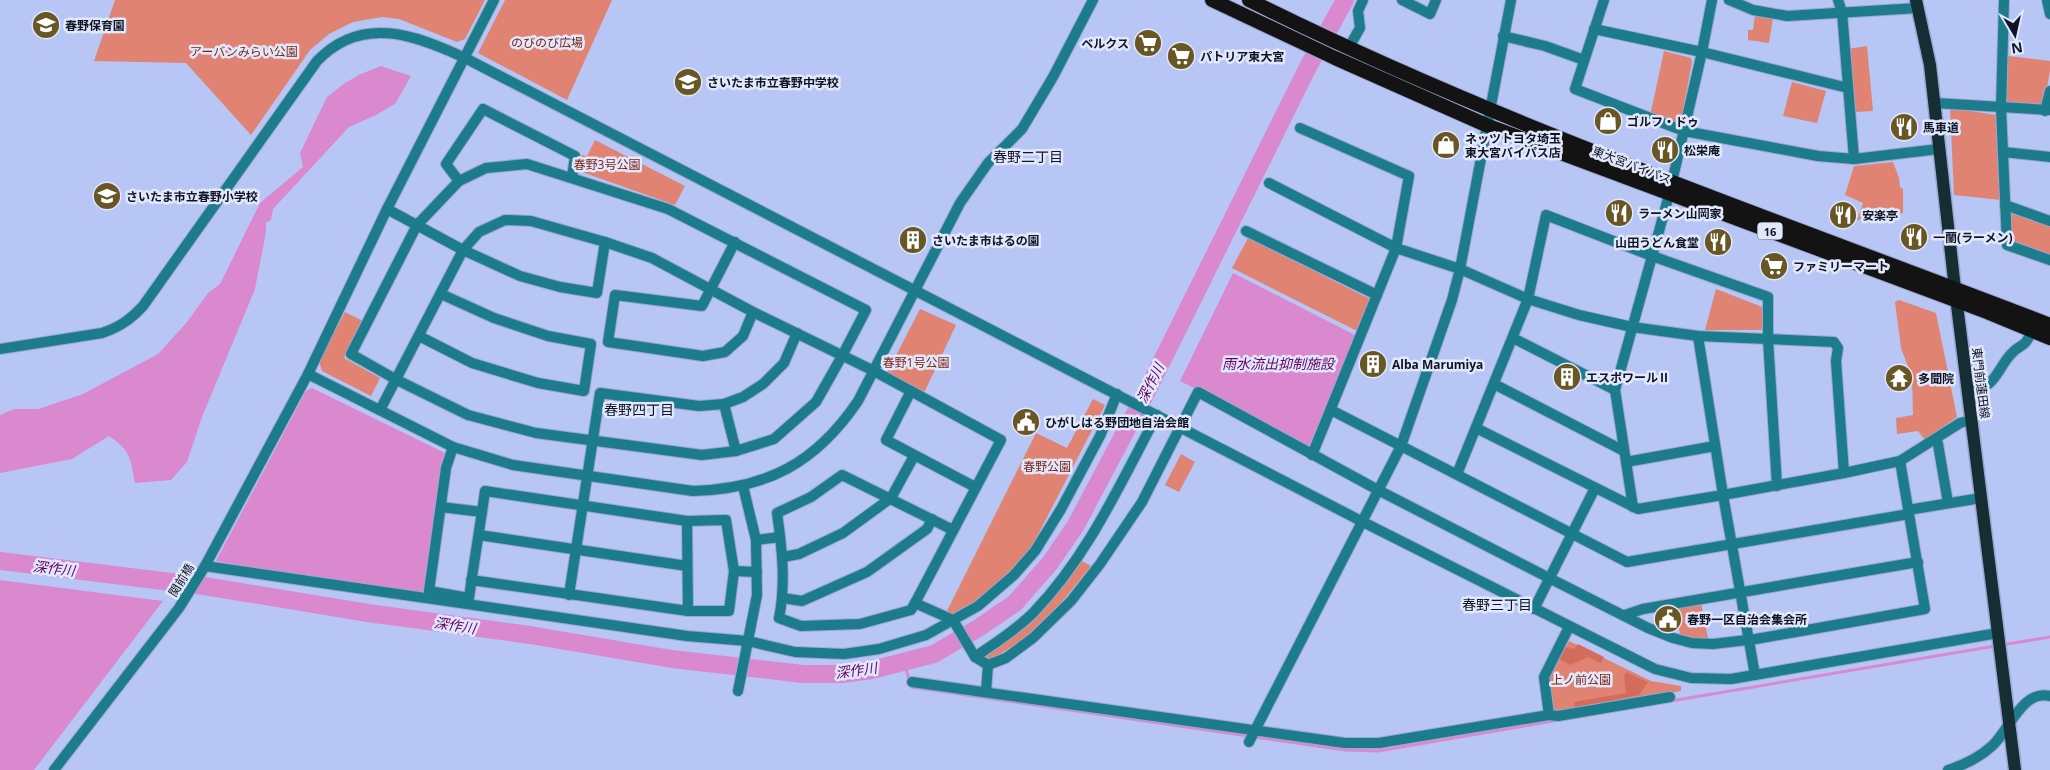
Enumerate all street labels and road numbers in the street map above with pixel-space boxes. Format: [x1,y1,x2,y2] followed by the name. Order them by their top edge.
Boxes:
[1590,142,1674,188] street label: 東大宮バイパス
[1758,222,1782,240] road number: 16
[1968,346,1994,420] street label: 東門前蓮田線
[164,560,198,600] street label: 関前橋

